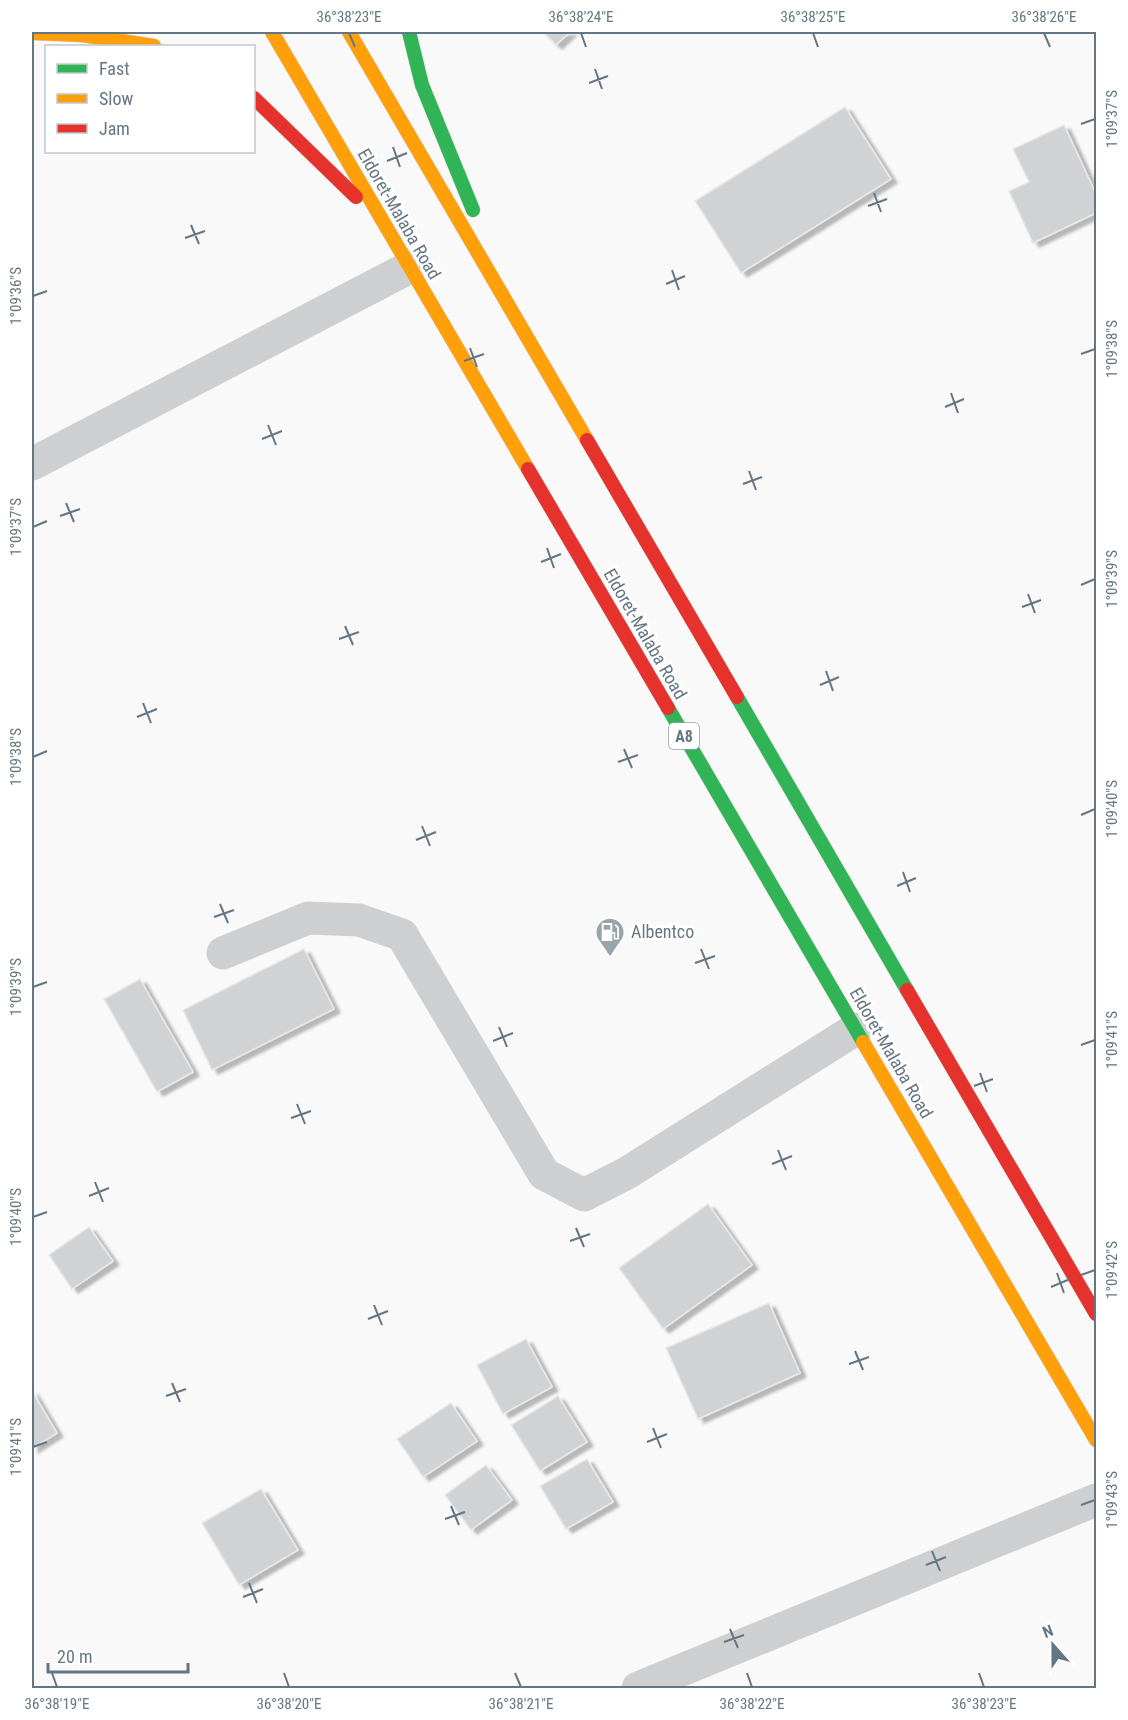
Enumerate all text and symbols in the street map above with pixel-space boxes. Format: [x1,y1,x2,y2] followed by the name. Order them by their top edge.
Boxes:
[317,8,381,26] text: 36°38'23"E
[549,8,613,26] text: 36°38'24"E
[781,8,845,26] text: 36°38'25"E
[1012,8,1076,26] text: 36°38'26"E
[45,45,255,153] legend
[99,58,130,79] text: Fast
[99,88,134,109] text: Slow
[1103,90,1121,148] text: 1°09'37"S
[99,118,130,139] text: Jam
[354,145,445,283] street label: Eldoret-Malaba Road
[7,267,25,325] text: 1°09'36"S
[1103,320,1121,378] text: 1°09'38"S
[7,498,25,556] text: 1°09'37"S
[1103,550,1121,608] text: 1°09'39"S
[600,565,691,703] street label: Eldoret-Malaba Road
[669,723,699,749] road number: A8
[7,728,25,786] text: 1°09'38"S
[1103,780,1121,838] text: 1°09'40"S
[594,916,626,958] fuel station icon: Albentco
[631,921,694,942] place label: Albentco
[7,958,25,1016] text: 1°09'39"S
[846,984,937,1122] street label: Eldoret-Malaba Road
[1103,1011,1121,1069] text: 1°09'41"S
[7,1188,25,1246] text: 1°09'40"S
[1103,1241,1121,1299] text: 1°09'42"S
[7,1418,25,1476] text: 1°09'41"S
[1103,1471,1121,1529] text: 1°09'43"S
[1023,1615,1083,1675] north arrow
[1040,1621,1056,1642] text: N
[48,1636,188,1674] scale bar
[57,1646,92,1667] text: 20 m
[25,1695,89,1713] text: 36°38'19"E
[257,1695,321,1713] text: 36°38'20"E
[489,1695,553,1713] text: 36°38'21"E
[720,1695,784,1713] text: 36°38'22"E
[952,1695,1016,1713] text: 36°38'23"E

